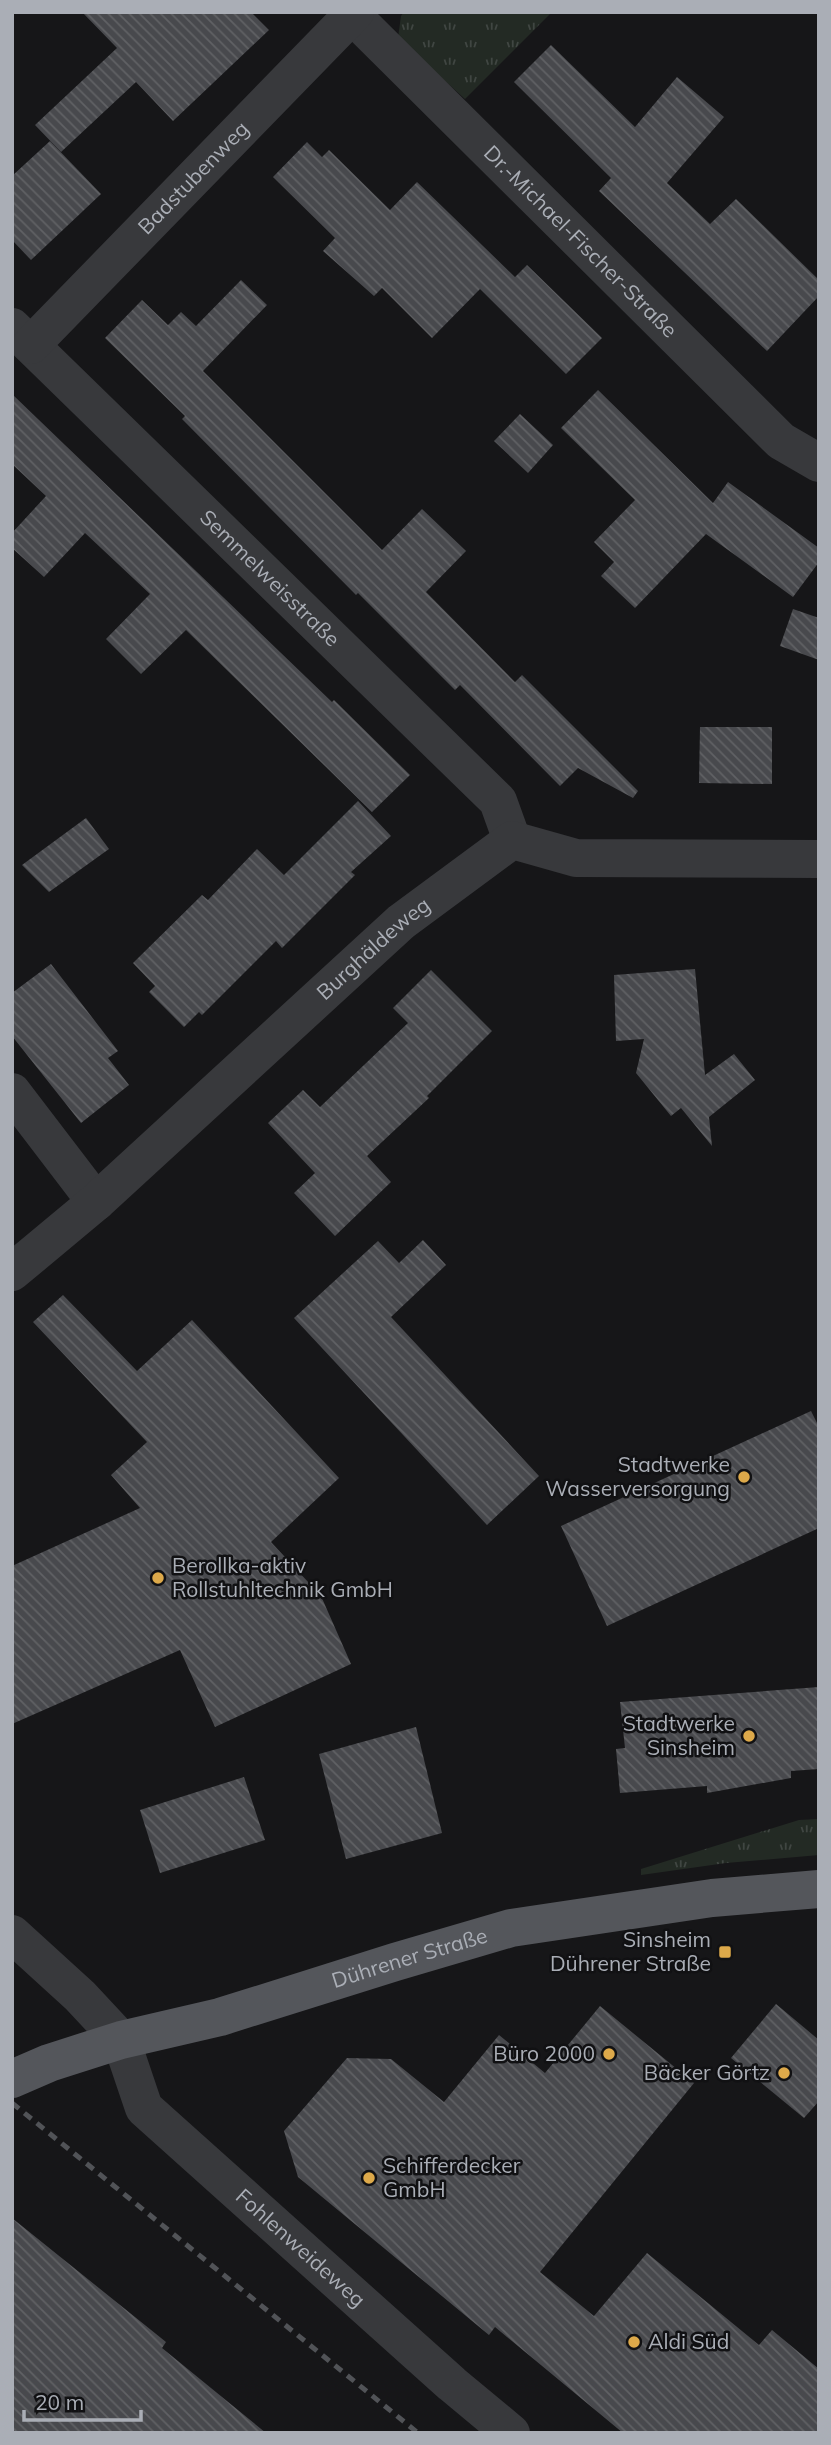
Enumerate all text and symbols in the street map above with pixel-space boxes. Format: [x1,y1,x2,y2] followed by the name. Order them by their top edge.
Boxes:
[132,115,254,239] street label: Badstubenweg
[479,139,683,343] street label: Dr.-Michael-Fischer-Straße
[195,504,346,652] street label: Semmelweisstraße
[311,891,435,1005] street label: Burghäldeweg
[545,1451,730,1501] place label: Stadtwerke Wasserversorgung
[736,1469,752,1485] marker: Stadtwerke Wasserversorgung
[172,1552,393,1602] place label: Berollka-aktiv Rollstuhltechnik GmbH
[150,1570,166,1586] marker: Berollka-aktiv Rollstuhltechnik GmbH
[623,1710,735,1760] place label: Stadtwerke Sinsheim
[741,1728,757,1744] marker: Stadtwerke Sinsheim
[328,1922,490,1993] street label: Dührener Straße
[550,1926,711,1976] place label: Sinsheim Dührener Straße
[717,1944,733,1960] marker: Sinsheim Dührener Straße
[493,2040,595,2066] place label: Büro 2000
[601,2046,617,2062] marker: Büro 2000
[644,2059,770,2085] place label: Bäcker Görtz
[776,2065,792,2081] marker: Bäcker Görtz
[383,2152,521,2202] place label: Schifferdecker GmbH
[361,2170,377,2186] marker: Schifferdecker GmbH
[231,2183,371,2312] street label: Fohlenweideweg
[648,2328,729,2354] place label: Aldi Süd
[626,2334,642,2350] marker: Aldi Süd
[24,2378,142,2422] scale bar
[35,2389,84,2415] text: 20 m

